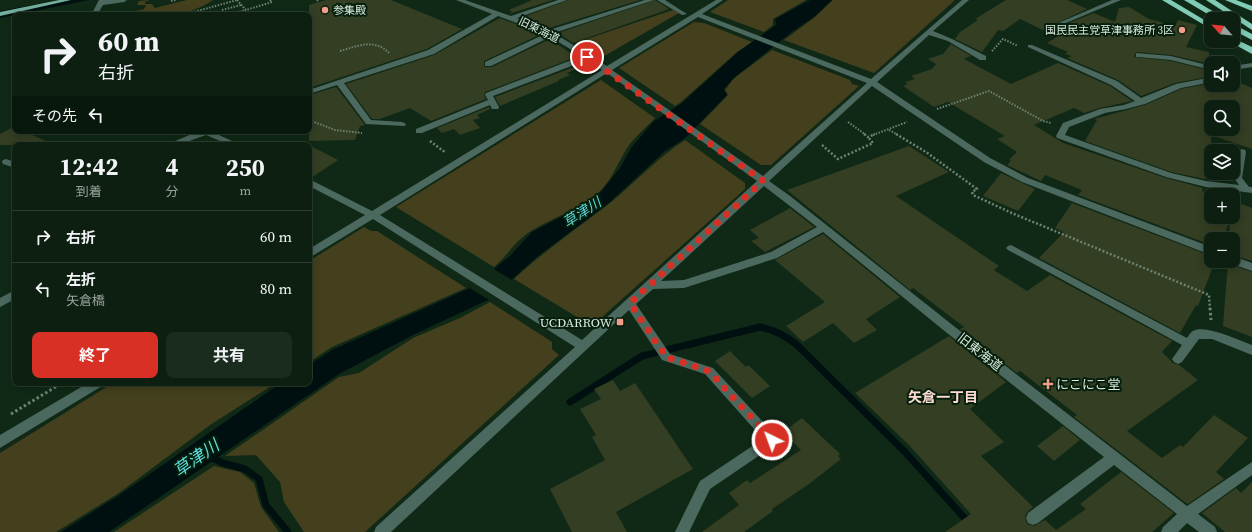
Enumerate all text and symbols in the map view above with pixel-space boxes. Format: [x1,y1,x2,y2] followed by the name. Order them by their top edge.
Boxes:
[333,3,366,18] place label: 参集殿
[320,5,330,15] marker: 参集殿
[1204,12,1240,48] north arrow
[1204,12,1240,268] map controls
[516,14,562,46] street label: 旧東海道
[98,22,160,60] text: 60 m
[1045,23,1174,38] place label: 国民民主党草津事務所 3区
[1177,25,1187,35] marker: 国民民主党草津事務所 3区
[32,28,84,80] icon: right
[570,40,604,74] pin
[576,46,598,68] icon: arrive
[1204,56,1240,92] button: sound
[98,60,134,85] text: 右折
[1204,100,1240,136] button: search
[85,104,107,126] icon: left
[32,105,77,126] text: その先
[1204,144,1240,180] button: layers
[59,150,118,183] text: 12:42
[166,150,179,183] text: 4
[226,151,265,184] text: 250
[239,182,251,199] text: m
[76,183,102,200] text: 到着
[166,183,179,200] text: 分
[1204,188,1240,224] button: +
[559,191,607,232] water label: 草津川
[32,226,54,248] icon: right
[260,226,292,247] text: 60 m
[66,227,96,248] text: 右折
[1204,232,1240,268] button: −
[66,269,96,290] text: 左折
[32,278,54,300] icon: left
[260,278,292,299] text: 80 m
[66,292,105,309] text: 矢倉橋
[540,314,612,331] place label: UCDARROW
[615,317,625,327] marker: UCDARROW
[954,329,1006,375] street label: 旧東海道
[32,332,158,378] button: 終了
[166,332,292,378] button: 共有
[1056,376,1120,393] place label: にこにこ堂
[1043,379,1053,389] marker: にこにこ堂
[908,387,978,407] district label: 矢倉一丁目
[751,419,793,461] position arrow
[168,432,225,482] water label: 草津川

